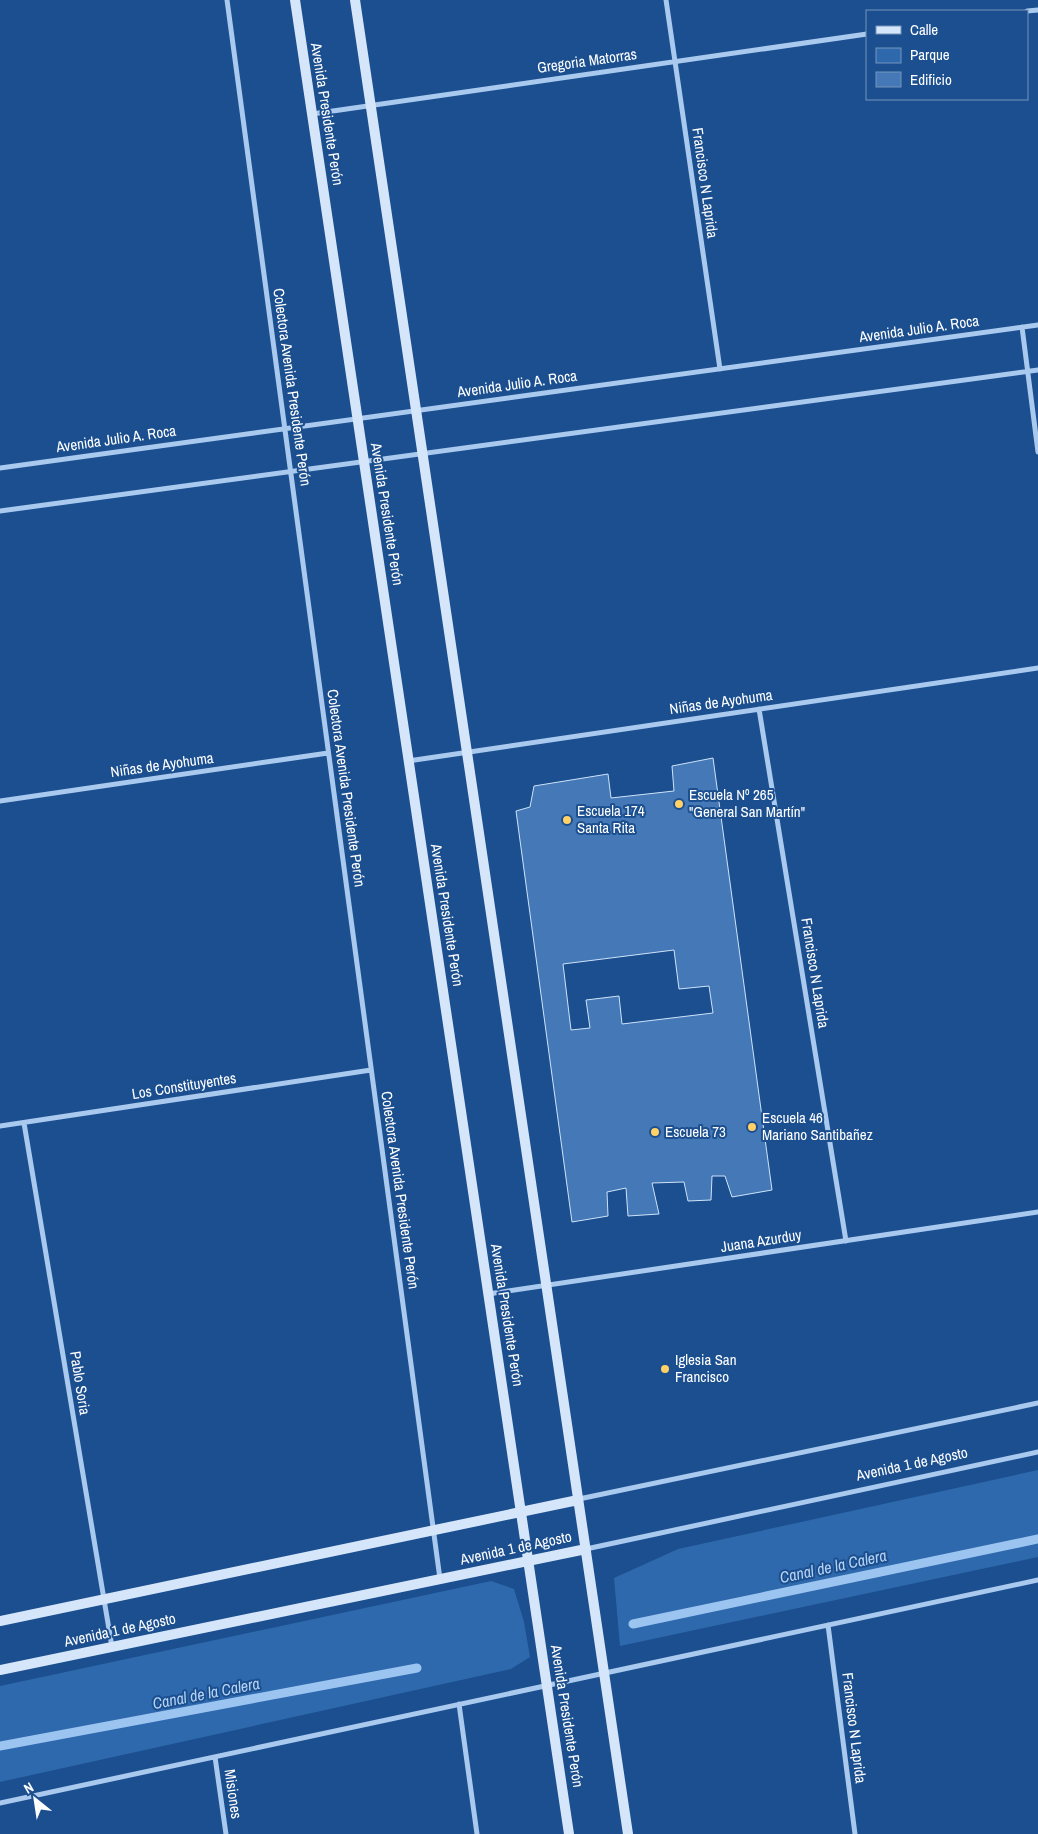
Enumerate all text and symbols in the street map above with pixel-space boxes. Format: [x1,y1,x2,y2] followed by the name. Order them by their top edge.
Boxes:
[866,10,1028,100] legend
[910,19,938,40] text: Calle
[306,40,349,187] street label: Avenida Presidente Perón
[536,43,638,78] street label: Gregoria Matorras
[910,44,950,65] text: Parque
[910,69,952,90] text: Edificio
[687,126,724,240] street label: Francisco N Laprida
[268,287,317,487] street label: Colectora Avenida Presidente Perón
[857,310,980,347] street label: Avenida Julio A. Roca
[455,365,578,402] street label: Avenida Julio A. Roca
[54,420,177,457] street label: Avenida Julio A. Roca
[366,440,409,587] street label: Avenida Presidente Perón
[668,684,774,719] street label: Niñas de Ayohuma
[322,688,371,888] street label: Colectora Avenida Presidente Perón
[109,747,215,782] street label: Niñas de Ayohuma
[689,784,805,822] place label: Escuela Nº 265 "General San Martín"
[673,798,685,810] marker: Escuela Nº 265 "General San Martín"
[577,800,645,838] place label: Escuela 174 Santa Rita
[561,814,573,826] marker: Escuela 174 Santa Rita
[426,841,469,988] street label: Avenida Presidente Perón
[796,916,835,1030] street label: Francisco N Laprida
[130,1067,238,1104] street label: Los Constituyentes
[376,1090,425,1290] street label: Colectora Avenida Presidente Perón
[762,1107,873,1145] place label: Escuela 46 Mariano Santibañez
[665,1121,726,1142] place label: Escuela 73
[746,1121,758,1133] marker: Escuela 46 Mariano Santibañez
[649,1126,661,1138] marker: Escuela 73
[719,1224,804,1257] street label: Juana Azurduy
[486,1241,529,1388] street label: Avenida Presidente Perón
[675,1349,737,1387] place label: Iglesia San Francisco
[65,1350,96,1416] street label: Pablo Soria
[659,1363,671,1375] marker: Iglesia San Francisco
[853,1441,970,1486] street label: Avenida 1 de Agosto
[457,1525,574,1570] street label: Avenida 1 de Agosto
[778,1544,888,1588] water label: Canal de la Calera
[61,1607,178,1652] street label: Avenida 1 de Agosto
[546,1642,589,1789] street label: Avenida Presidente Perón
[837,1671,872,1785] street label: Francisco N Laprida
[151,1672,261,1714] water label: Canal de la Calera
[220,1768,247,1820] street label: Misiones
[10,1774,60,1824] north arrow
[20,1778,37,1798] text: N

